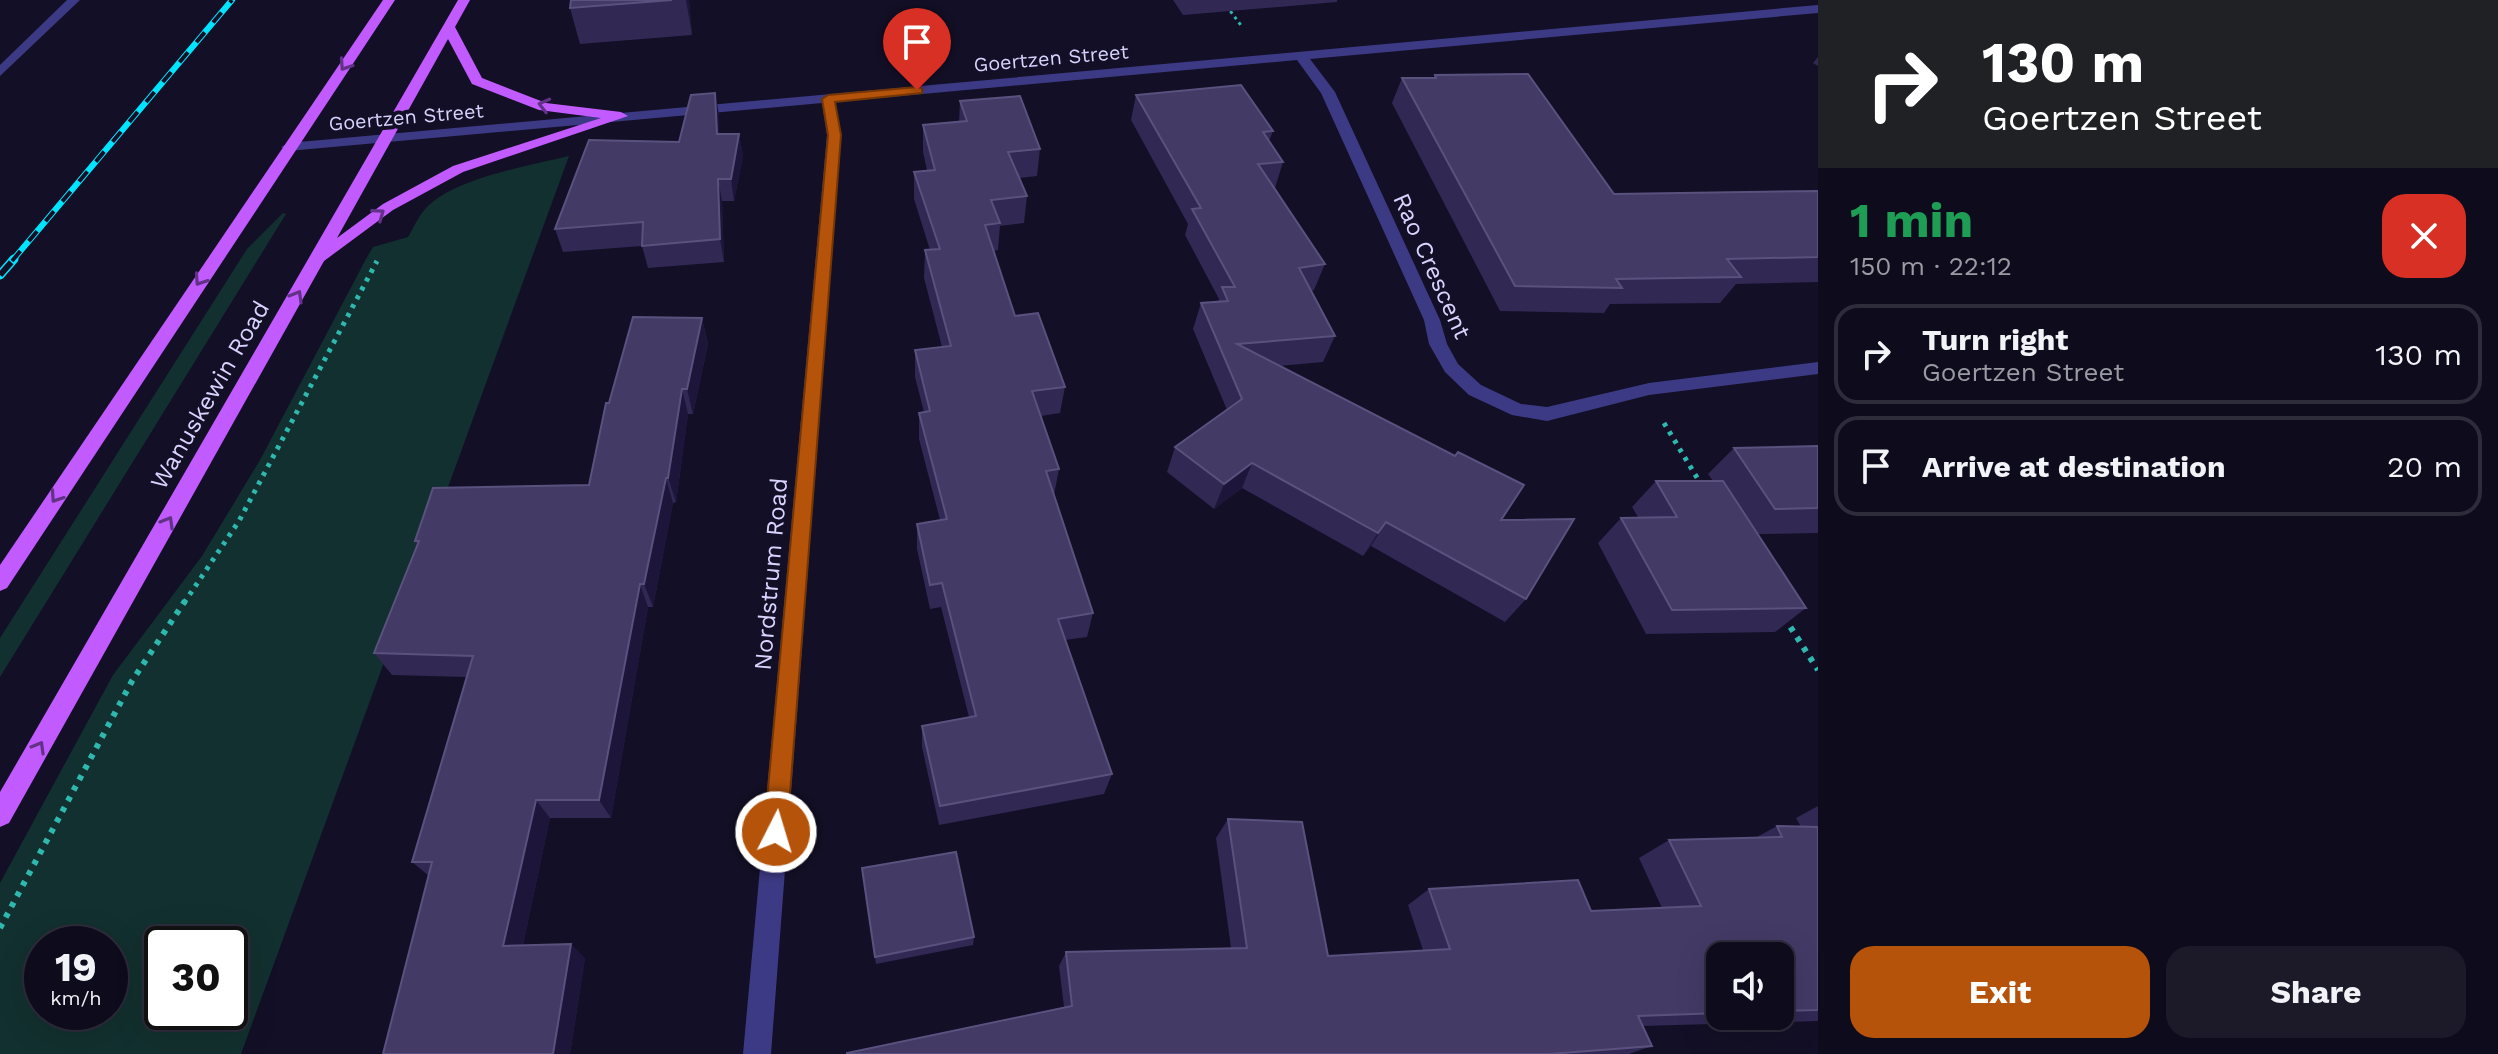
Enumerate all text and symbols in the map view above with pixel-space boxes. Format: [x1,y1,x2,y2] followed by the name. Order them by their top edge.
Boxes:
[883,8,951,90] pin
[895,20,939,64] icon: arrive
[1982,30,2144,96] text: 130 m
[1850,32,1954,136] icon: right
[973,39,1130,77] street label: Goertzen Street
[340,56,355,70] one-way arrow
[537,97,551,114] one-way arrow
[1982,97,2262,139] text: Goertzen Street
[328,98,485,136] street label: Goertzen Street
[1387,189,1477,343] street label: Rao Crescent
[1850,192,1973,249] text: 1 min
[2382,194,2466,278] button: close
[371,209,385,224] one-way arrow
[1850,251,2012,281] text: 150 m · 22:12
[194,272,209,286] one-way arrow
[287,290,303,305] one-way arrow
[145,296,275,494] street label: Wanuskewin Road
[1922,322,2068,357] text: Turn right
[1854,332,1898,376] icon: right
[2375,337,2462,372] text: 130 m
[1922,357,2124,387] text: Goertzen Street
[1854,444,1898,488] icon: arrive
[1922,449,2226,484] text: Arrive at destination
[2387,449,2462,484] text: 20 m
[749,477,793,671] street label: Nordstrum Road
[51,488,66,503] one-way arrow
[158,516,174,530] one-way arrow
[29,741,45,756] one-way arrow
[734,790,818,874] position arrow
[144,926,248,1030] speed limit sign: 30
[1706,942,1794,1030] map controls
[1706,942,1794,1030] button: sound
[55,944,97,991] text: 19
[1850,946,2150,1038] button: Exit
[2166,946,2466,1038] button: Share
[50,986,102,1010] text: km/h

